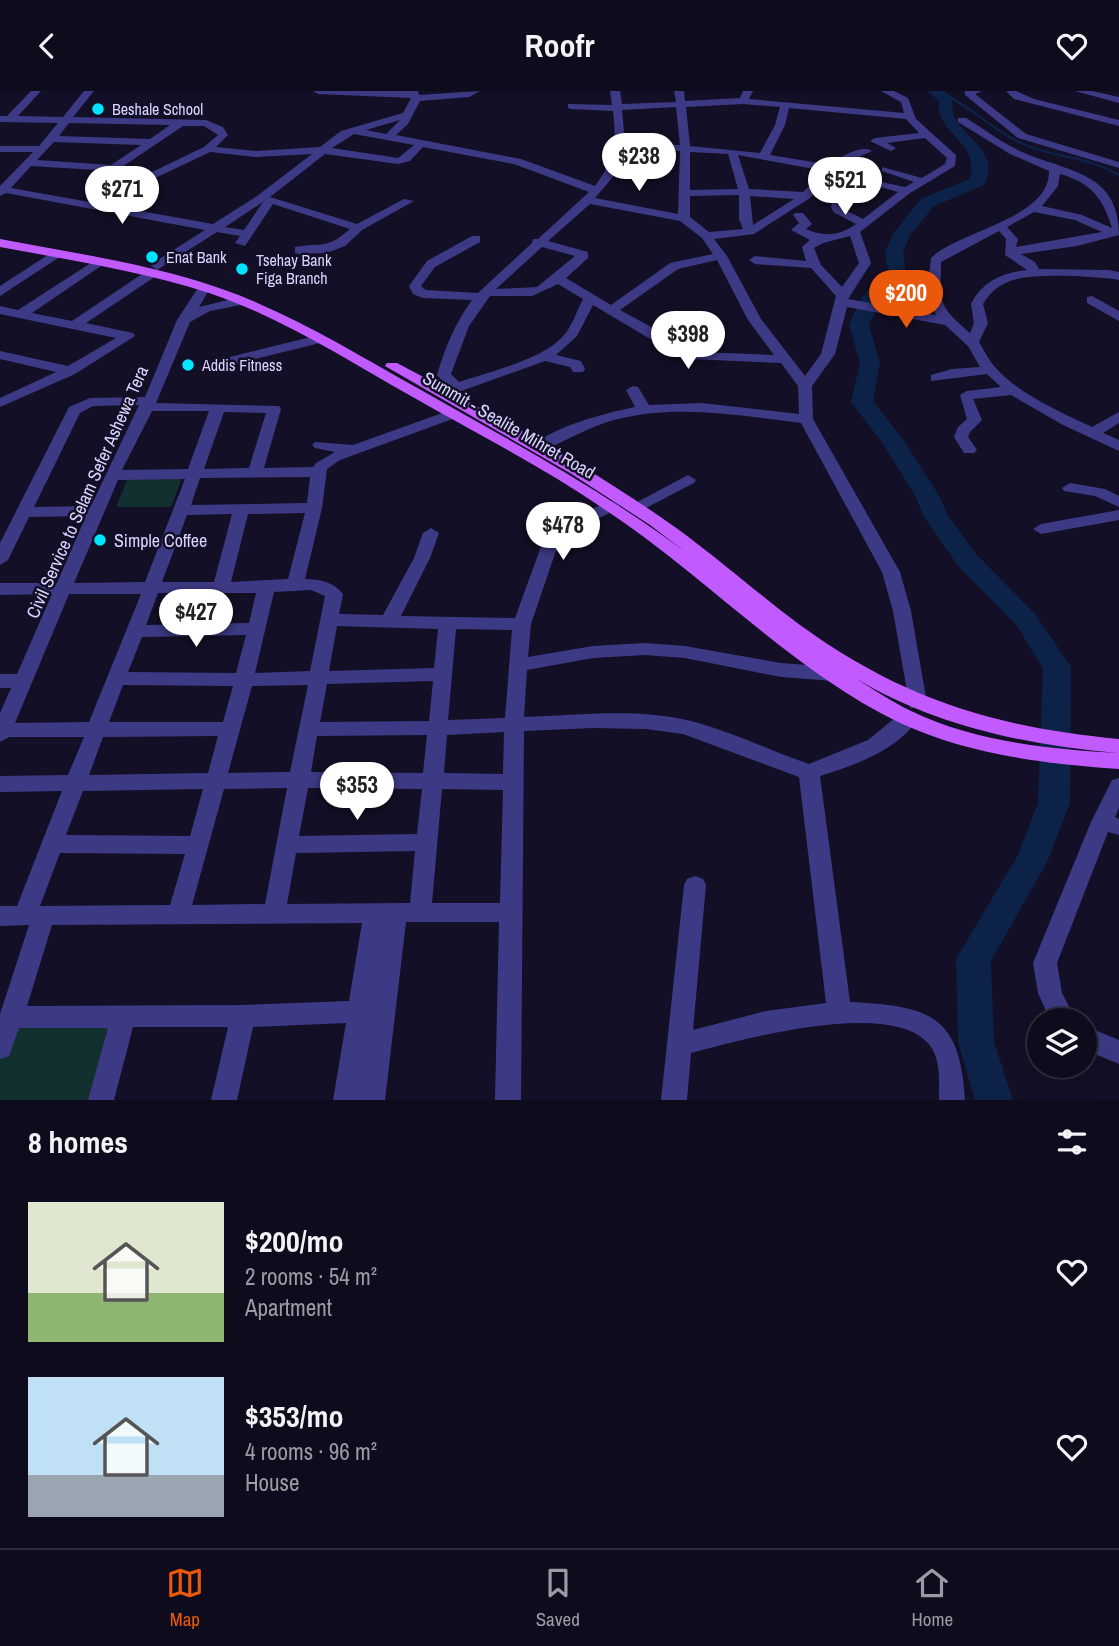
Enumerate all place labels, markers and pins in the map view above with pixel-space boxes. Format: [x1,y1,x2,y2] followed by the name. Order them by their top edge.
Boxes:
[112,98,203,120] place label: Beshale School
[90,101,106,117] marker: Beshale School
[598,133,680,193] pin: $238
[804,157,886,217] pin: $521
[81,167,163,226] pin: $271
[166,246,227,268] place label: Enat Bank
[144,249,160,265] marker: Enat Bank
[256,249,332,289] place label: Tsehay Bank Figa Branch
[234,261,250,277] marker: Tsehay Bank Figa Branch
[865,271,947,330] pin: $200
[647,311,729,371] pin: $398
[201,354,282,376] place label: Addis Fitness
[180,357,196,373] marker: Addis Fitness
[522,503,604,562] pin: $478
[114,528,207,553] place label: Simple Coffee
[92,532,108,548] marker: Simple Coffee
[155,589,237,649] pin: $427
[316,763,398,822] pin: $353

